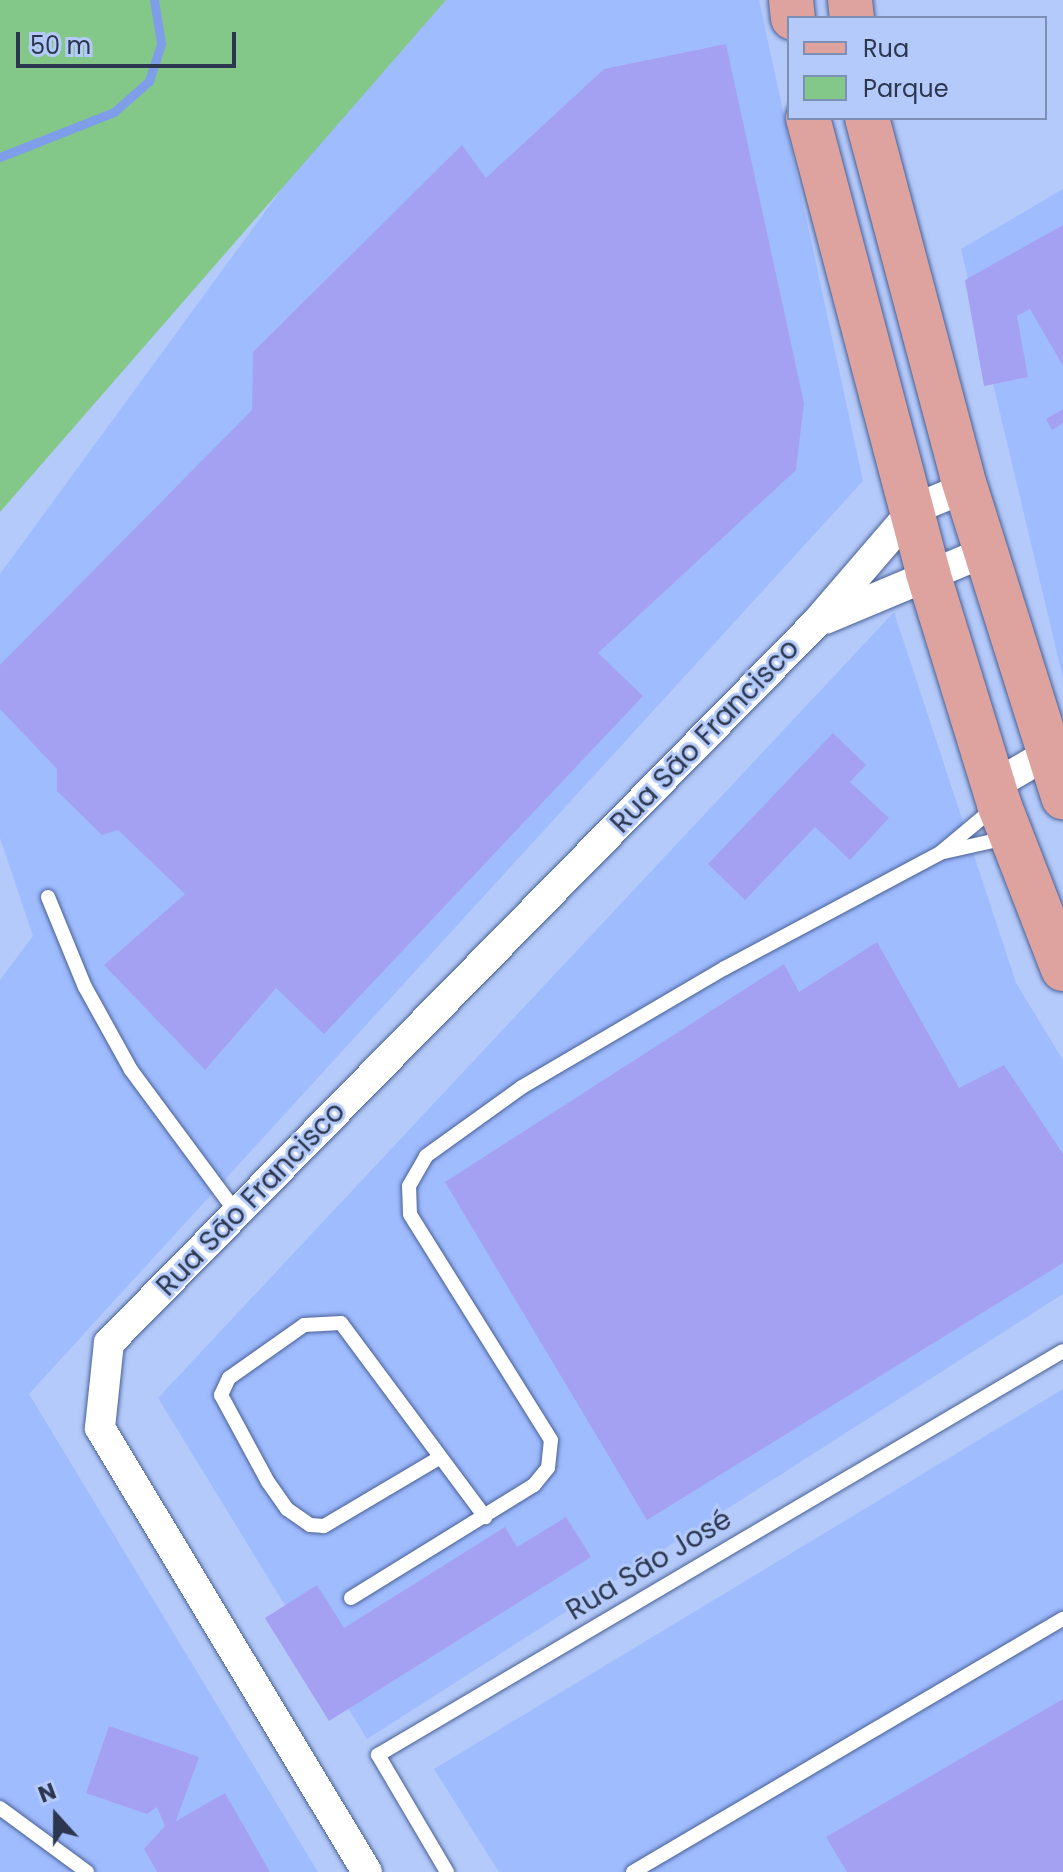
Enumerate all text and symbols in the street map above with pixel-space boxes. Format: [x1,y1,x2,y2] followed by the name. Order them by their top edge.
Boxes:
[20,16,240,66] scale bar
[787,16,1047,120] legend
[30,29,91,62] text: 50 m
[863,32,909,65] text: Rua
[863,72,949,105] text: Parque
[604,632,806,840] street label: Rua São Francisco
[150,1095,352,1303] street label: Rua São Francisco
[560,1502,738,1628] street label: Rua São José
[16,1776,96,1856] north arrow
[34,1776,60,1811] text: N

